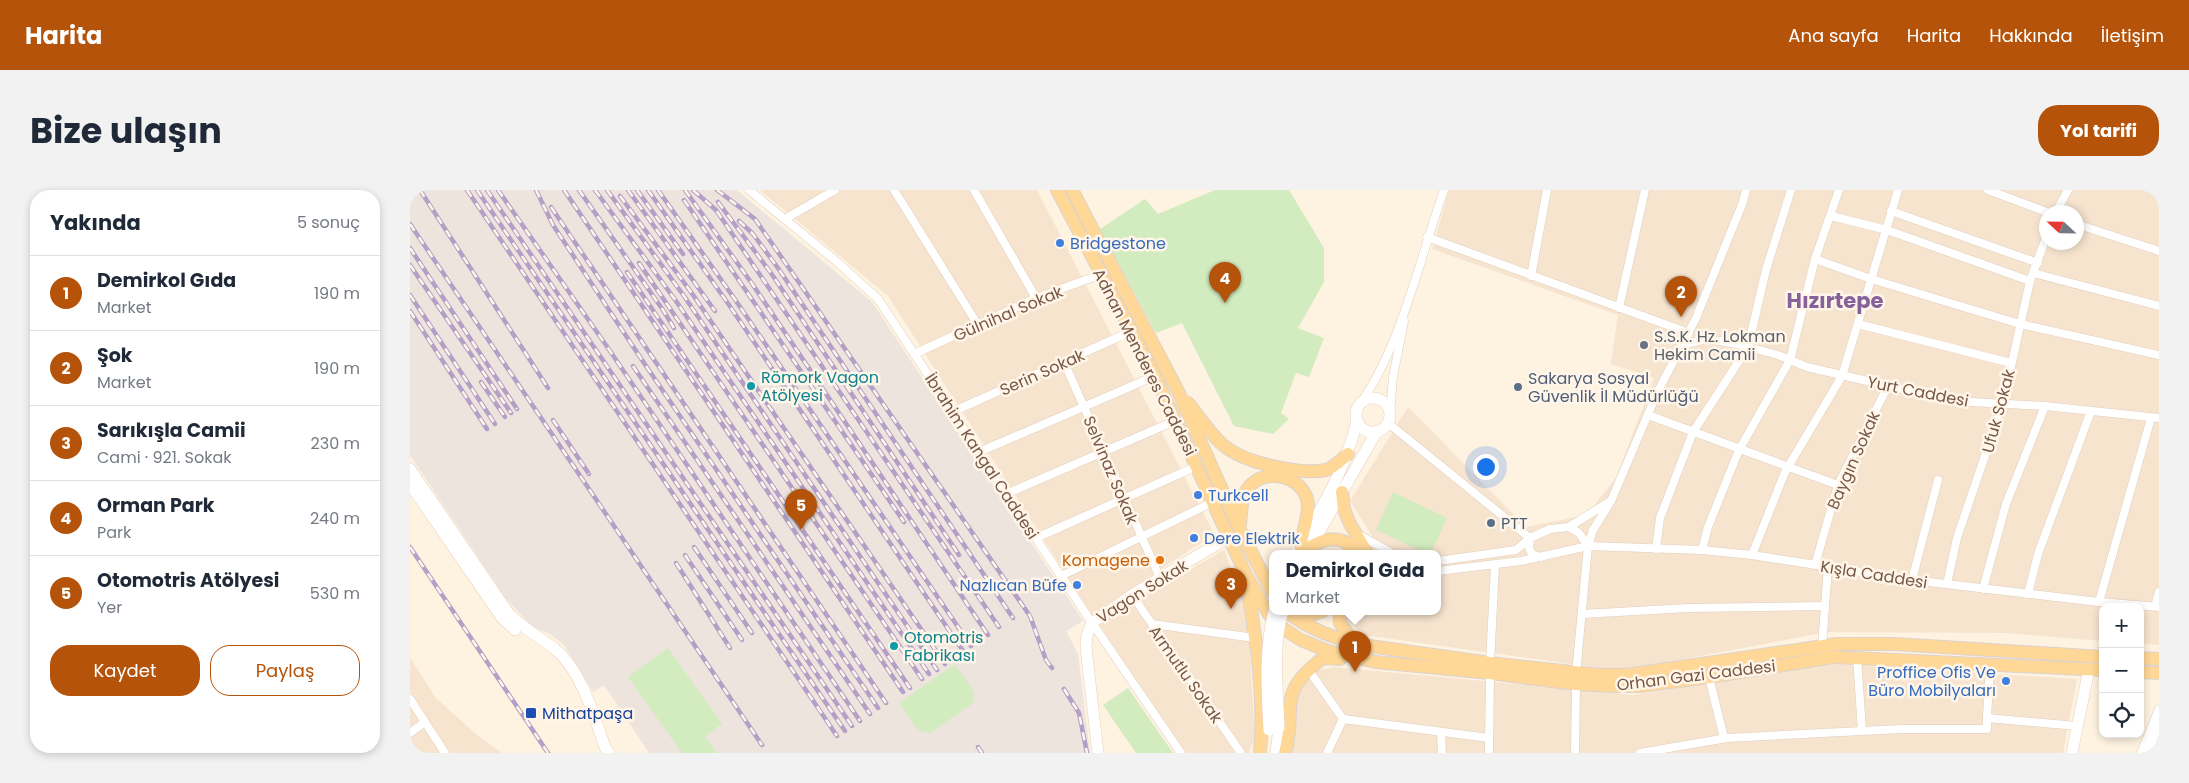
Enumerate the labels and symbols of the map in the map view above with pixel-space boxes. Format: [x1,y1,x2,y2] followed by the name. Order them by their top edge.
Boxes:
[2039,205,2084,250] north arrow
[1070,232,1166,255] place label: Bridgestone
[1054,237,1066,249] marker: Bridgestone
[1209,262,1241,303] pin: 4
[1087,265,1202,460] street label: Adnan Menderes Caddesi
[1665,276,1697,317] pin: 2
[950,280,1067,347] street label: Gülnihal Sokak
[1787,286,1884,315] district label: Hızırtepe
[1654,325,1786,366] place label: S.S.K. Hz. Lokman Hekim Camii
[1638,339,1650,351] marker: S.S.K. Hz. Lokman Hekim Camii
[996,343,1089,401] street label: Serin Sokak
[761,366,879,407] place label: Römork Vagon Atölyesi
[1976,366,2021,456] street label: Ufuk Sokak
[1528,367,1699,408] place label: Sakarya Sosyal Güvenlik İl Müdürlüğü
[919,369,1044,544] street label: İbrahim Kangal Caddesi
[1865,370,1970,413] street label: Yurt Caddesi
[745,380,757,392] marker: Römork Vagon Atölyesi
[1512,381,1524,393] marker: Sakarya Sosyal Güvenlik İl Müdürlüğü
[1821,406,1886,513] street label: Baygın Sokak
[1077,412,1144,529] street label: Selvinaz Sokak
[1473,454,1499,480] your location
[1208,484,1269,507] place label: Turkcell
[785,489,817,530] pin: 5
[1192,489,1204,501] marker: Turkcell
[1501,512,1528,535] place label: PTT
[1485,517,1497,529] marker: PTT
[1204,527,1300,550] place label: Dere Elektrik
[1188,532,1200,544] marker: Dere Elektrik
[1062,549,1150,572] place label: Komagene
[1092,554,1193,629] street label: Vagon Sokak
[1154,554,1166,566] marker: Komagene
[1819,555,1929,594] street label: Kışla Caddesi
[1215,568,1247,609] pin: 3
[960,574,1067,597] place label: Nazlıcan Büfe
[1071,579,1083,591] marker: Nazlıcan Büfe
[1143,621,1228,728] street label: Armutlu Sokak
[904,626,983,667] place label: Otomotris Fabrikası
[1339,631,1371,672] pin: 1
[888,640,900,652] marker: Otomotris Fabrikası
[1615,654,1777,697] street label: Orhan Gazi Caddesi
[1868,661,1996,702] place label: Proffice Ofis Ve Büro Mobilyaları
[2000,675,2012,687] marker: Proffice Ofis Ve Büro Mobilyaları
[542,702,633,725] place label: Mithatpaşa
[524,706,538,720] marker: Mithatpaşa

